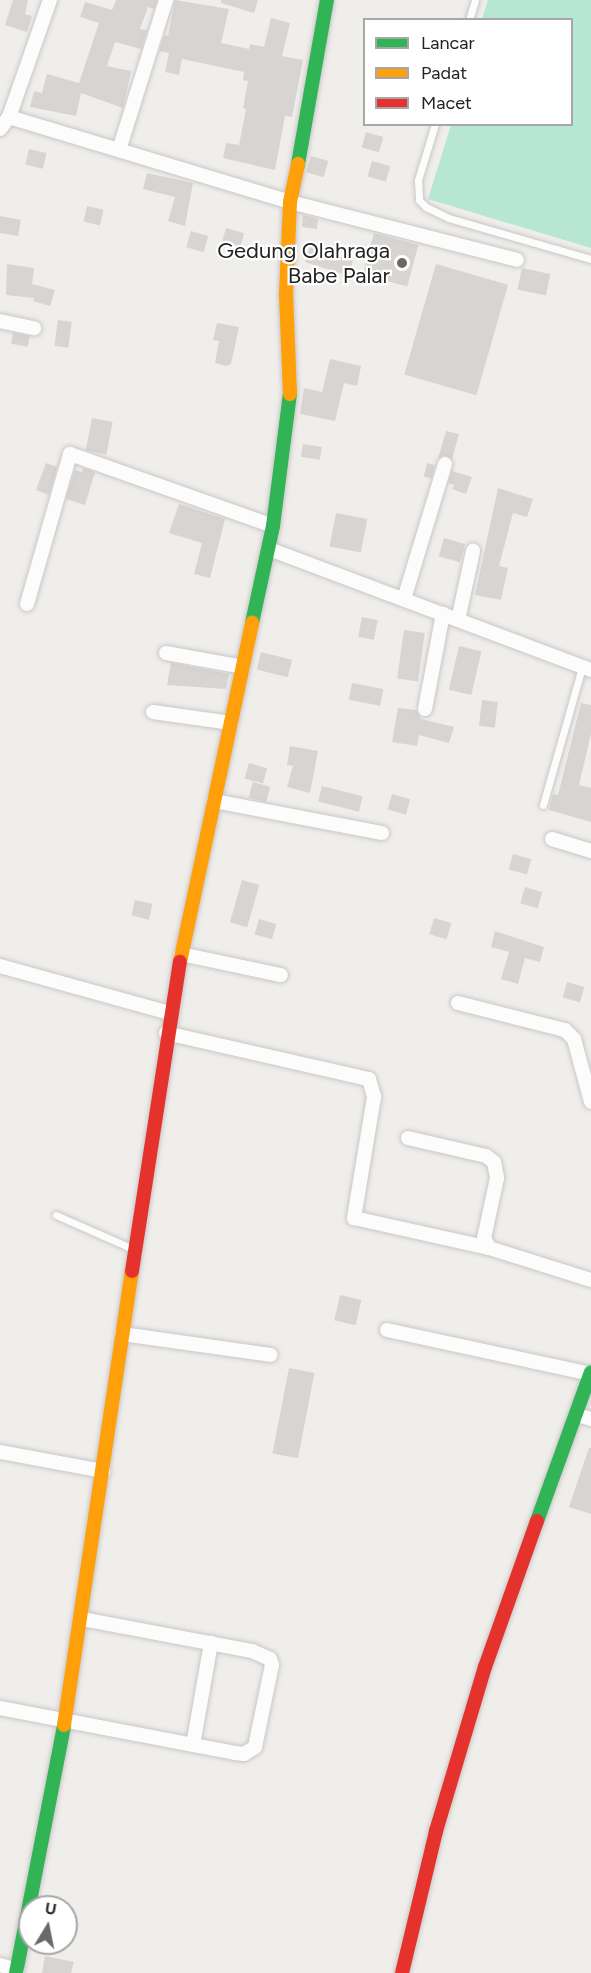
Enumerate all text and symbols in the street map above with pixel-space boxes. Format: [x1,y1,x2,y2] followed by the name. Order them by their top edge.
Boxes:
[363,18,573,126] legend
[421,32,475,54] text: Lancar
[421,62,467,84] text: Padat
[421,92,472,114] text: Macet
[217,237,390,288] place label: Gedung Olahraga Babe Palar
[395,256,409,270] marker: Gedung Olahraga Babe Palar
[18,1895,78,1955] north arrow
[44,1898,58,1919] text: U

